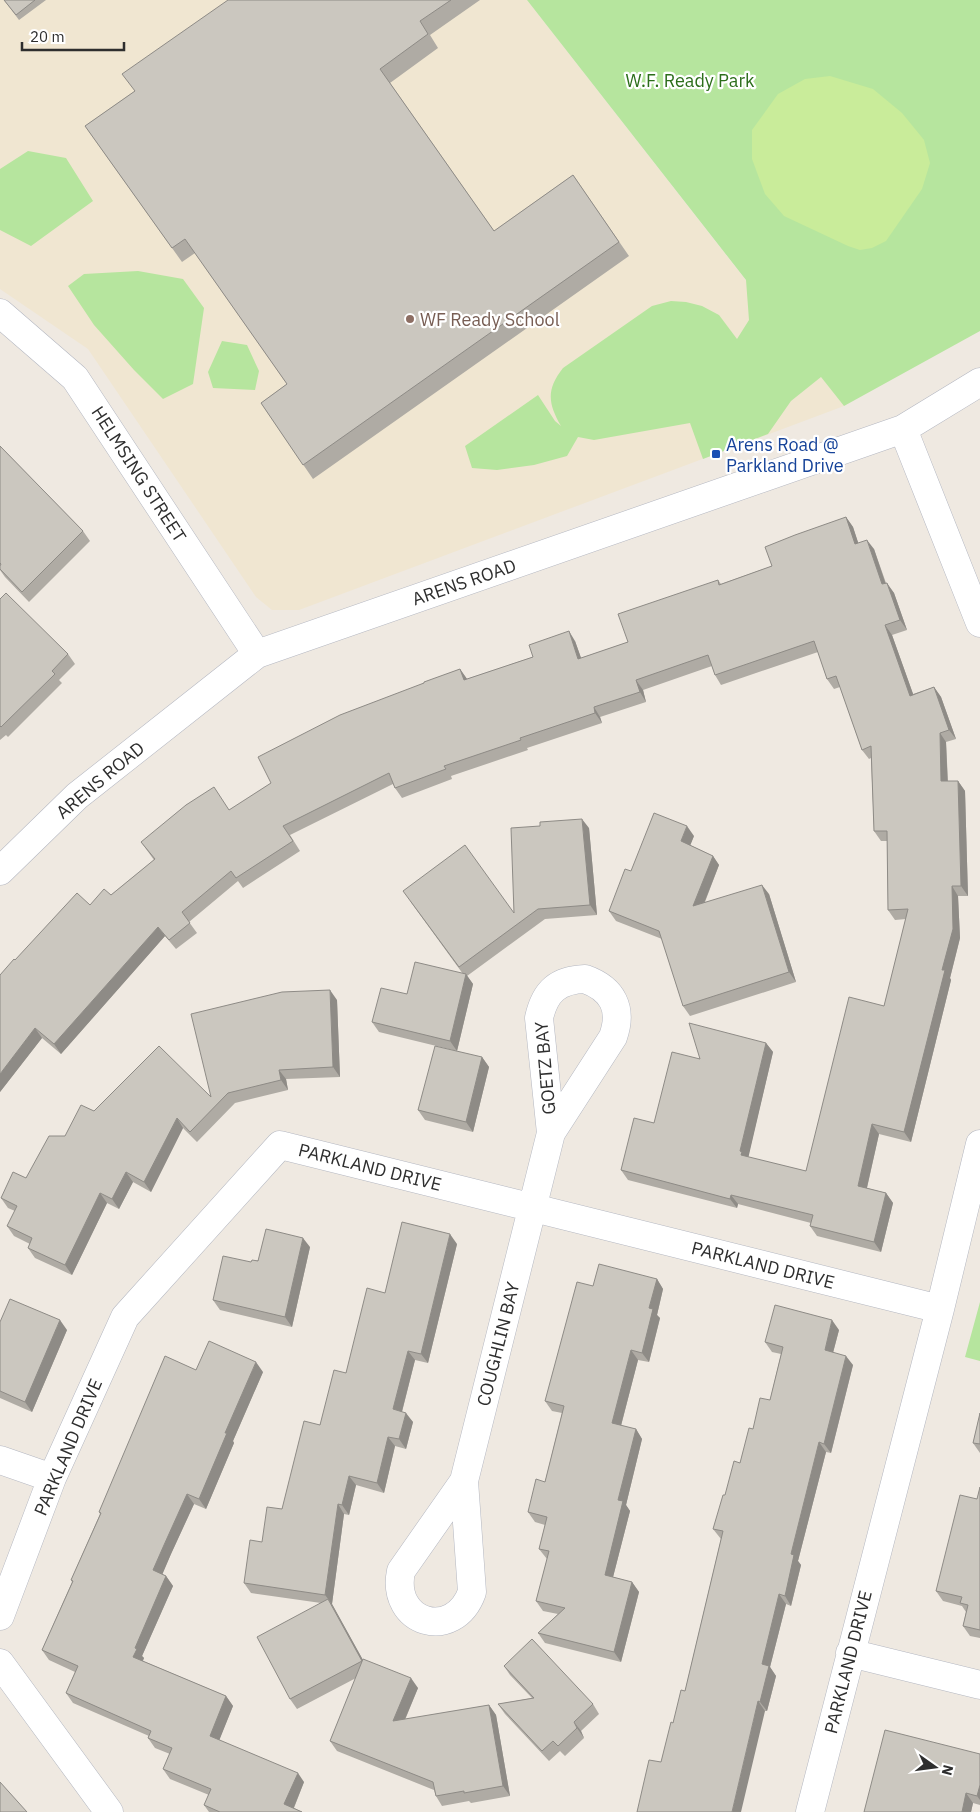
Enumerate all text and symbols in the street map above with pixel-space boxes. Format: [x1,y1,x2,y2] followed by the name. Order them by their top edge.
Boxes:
[22,20,125,52] scale bar
[30,27,65,46] text: 20 m
[625,69,755,92] park label: W.F. Ready Park
[420,308,560,331] place label: WF Ready School
[404,313,416,325] marker: WF Ready School
[87,402,191,546] street label: HELMSING STREET
[726,433,844,477] place label: Arens Road @ Parkland Drive
[710,448,722,460] marker: Arens Road @ Parkland Drive
[409,553,519,611] street label: ARENS ROAD
[51,736,149,824] street label: ARENS ROAD
[529,1020,561,1116] street label: GOETZ BAY
[296,1138,444,1196] street label: PARKLAND DRIVE
[689,1236,837,1294] street label: PARKLAND DRIVE
[471,1279,525,1408] street label: COUGHLIN BAY
[29,1375,107,1519] street label: PARKLAND DRIVE
[819,1588,877,1736] street label: PARKLAND DRIVE
[910,1742,960,1792] north arrow
[938,1763,958,1777] text: N

